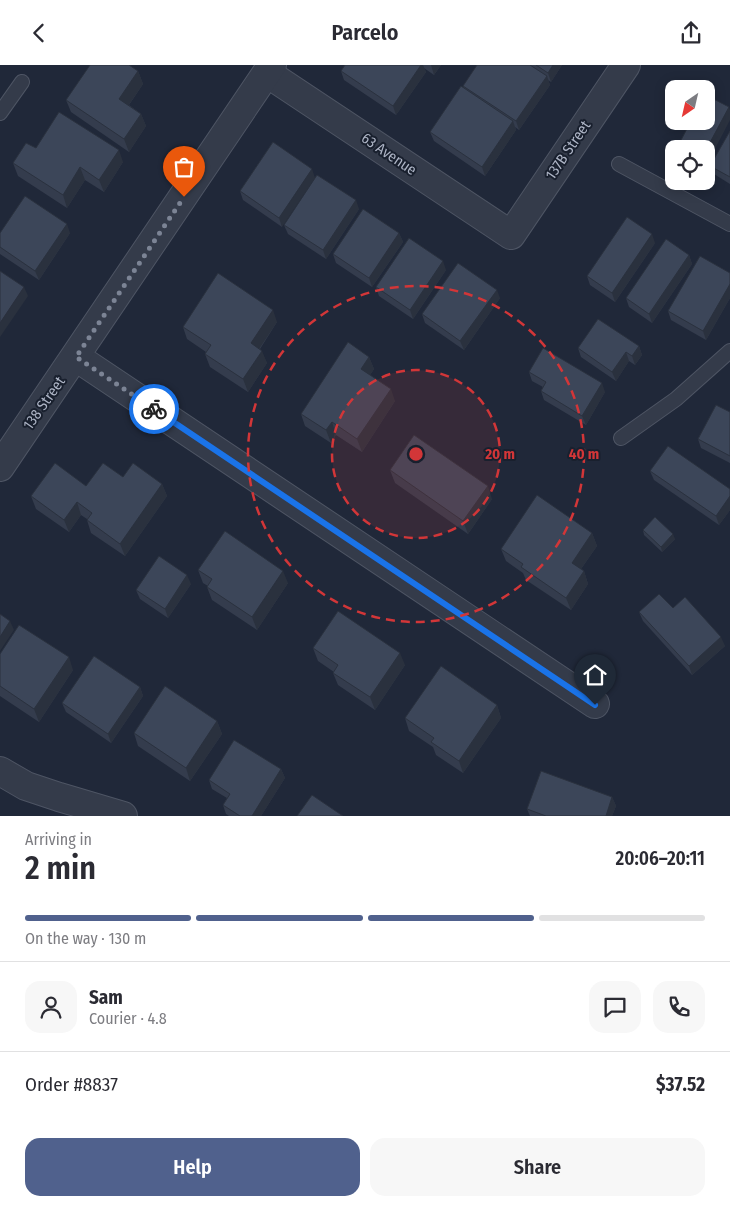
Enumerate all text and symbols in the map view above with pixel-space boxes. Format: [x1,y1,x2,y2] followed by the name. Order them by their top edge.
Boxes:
[25,19,53,47] icon: back
[332,19,398,46] text: Parcelo
[677,19,705,47] icon: share
[665,80,715,130] north arrow
[665,80,715,190] map controls
[542,117,594,183] street label: 137B Street
[358,129,420,179] street label: 63 Avenue
[665,140,715,190] button: locate
[163,146,205,197] pin
[170,153,198,181] icon: bag
[19,373,69,433] street label: 138 Street
[129,384,179,434] courier
[140,395,168,423] icon: bike
[407,445,425,463] centre of rings
[484,445,515,463] text: 20 m
[569,445,599,463] text: 40 m
[574,654,616,705] pin
[581,661,609,689] icon: home
[25,830,92,849] text: Arriving in
[616,847,705,870] text: 20:06–20:11
[25,849,96,887] text: 2 min
[25,929,146,948] text: On the way · 130 m
[25,981,77,1033] button: person
[589,981,641,1033] button: chat
[653,981,705,1033] button: phone
[89,986,123,1009] text: Sam
[89,1009,167,1028] text: Courier · 4.8
[25,1073,118,1096] text: Order #8837
[656,1073,705,1096] text: $37.52
[25,1138,360,1196] button: Help
[370,1138,705,1196] button: Share

